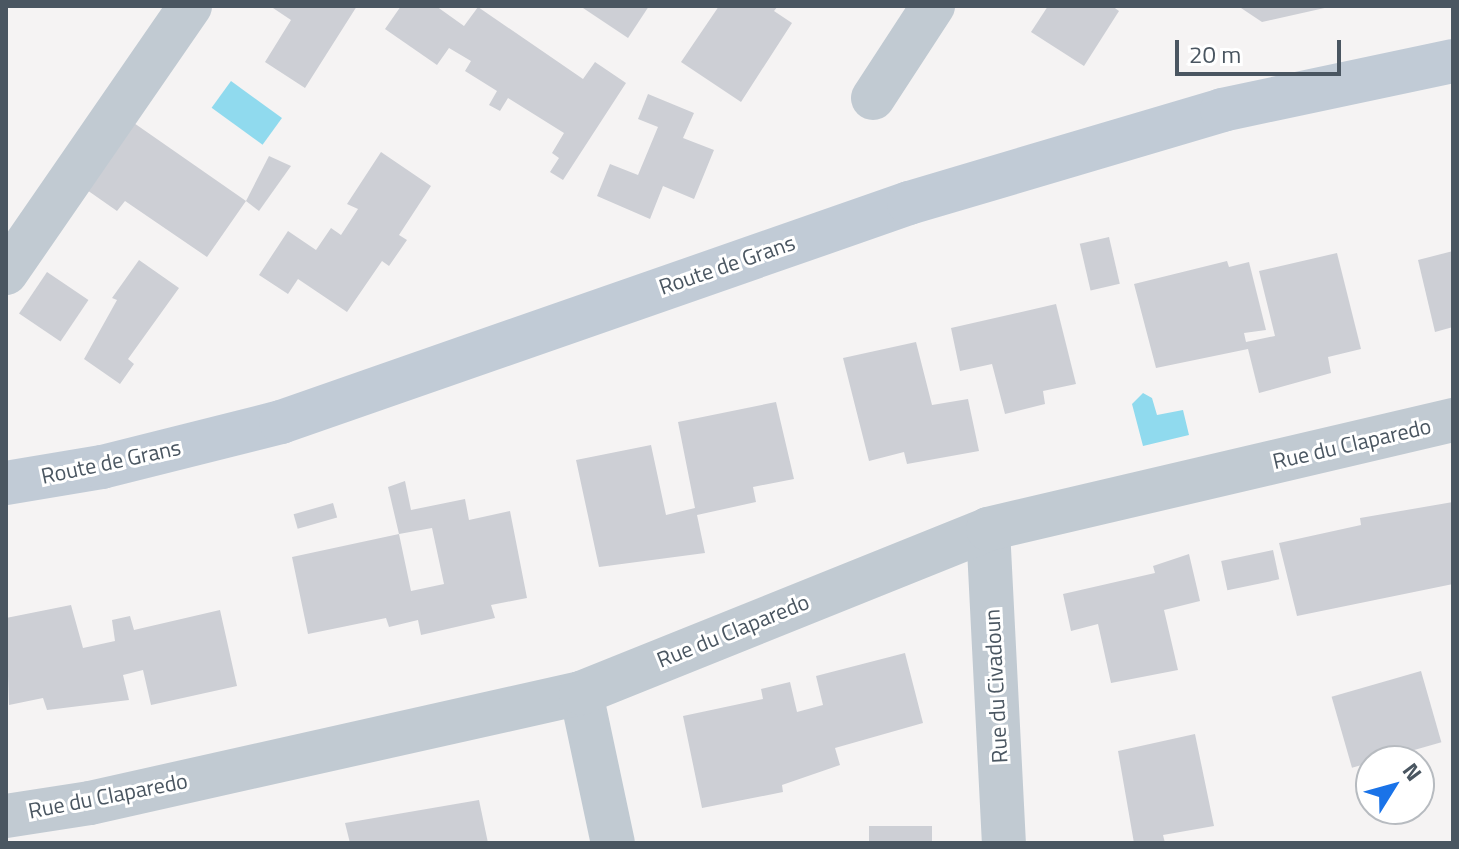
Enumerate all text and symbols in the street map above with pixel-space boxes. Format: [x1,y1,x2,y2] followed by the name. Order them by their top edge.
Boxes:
[1179,24,1345,74] scale bar
[1189,36,1241,72] text: 20 m
[656,229,798,301] street label: Route de Grans
[1270,413,1434,475] street label: Rue du Claparedo
[39,434,183,490] street label: Route de Grans
[653,588,813,674] street label: Rue du Claparedo
[979,608,1013,764] street label: Rue du Civadoun
[1355,745,1435,825] north arrow
[1394,755,1431,788] text: N
[26,768,190,824] street label: Rue du Claparedo

